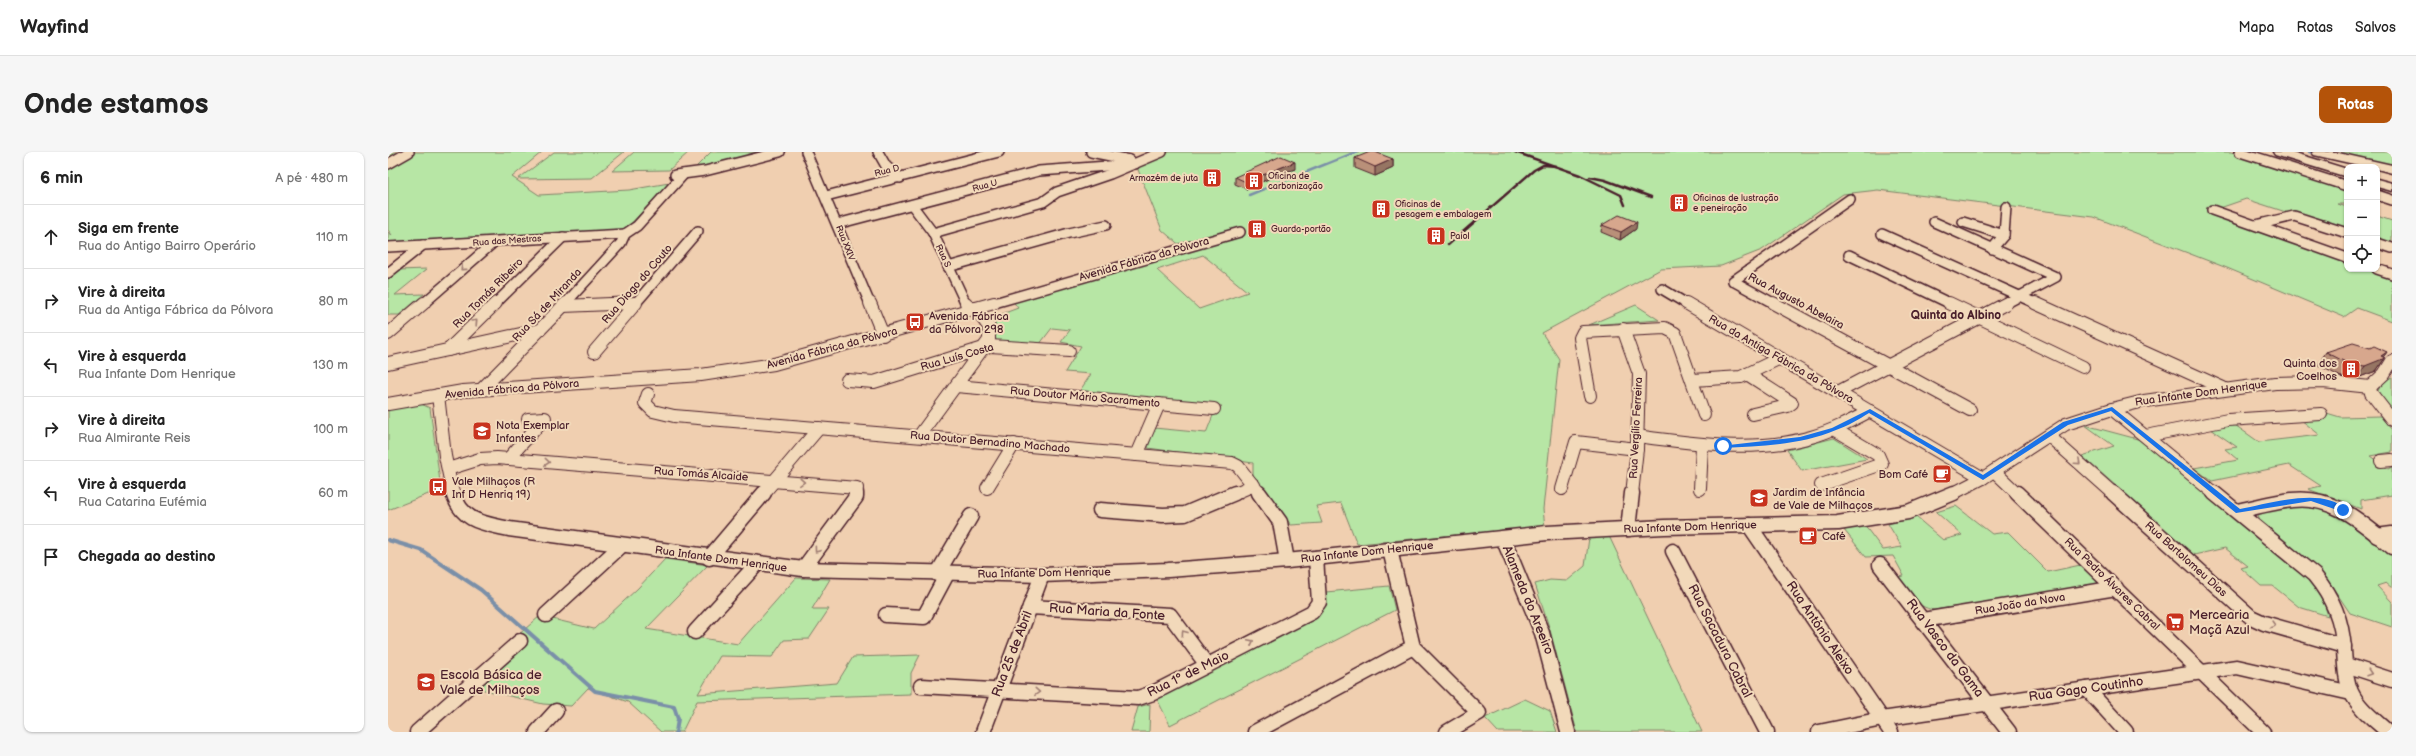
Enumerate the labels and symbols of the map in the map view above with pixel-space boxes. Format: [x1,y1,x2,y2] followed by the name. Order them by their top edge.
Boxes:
[873,162,901,179] street label: Rua D
[1201,167,1223,189] building icon: Armazém de juta
[1243,170,1265,192] building icon: Oficina de carbonização
[1268,171,1323,192] place label: Oficina de carbonização
[1130,173,1198,184] place label: Armazém de juta
[971,177,999,195] street label: Rua U
[1668,192,1690,214] building icon: Oficinas de lustração e peneiração
[1693,193,1779,214] place label: Oficinas de lustração e peneiração
[1370,198,1392,220] building icon: Oficinas de pesagem e embalagem
[1395,199,1491,220] place label: Oficinas de pesagem e embalagem
[1246,218,1268,240] building icon: Guarda-portão
[833,224,857,263] street label: Rua XXIV
[1271,224,1331,235] place label: Guarda-portão
[1425,225,1447,247] building icon: Paiol
[1450,231,1470,242] place label: Paiol
[472,233,542,249] street label: Rua das Mestras
[1077,234,1211,284] street label: Avenida Fábrica da Pólvora
[599,242,675,326] street label: Rua Diogo do Couto
[933,243,953,270] street label: Rua S
[450,255,526,331] street label: Rua Tomás Ribeiro
[461,264,468,271] one-way arrow
[510,266,584,344] street label: Rua Sá de Miranda
[1746,270,1846,332] street label: Rua Augusto Abelaira
[1911,308,2001,323] district label: Quinta do Albino
[929,310,1009,336] place label: Avenida Fábrica da Pólvora 298
[904,311,926,333] bus stop icon: Avenida Fábrica da Pólvora 298
[1706,312,1856,406] street label: Rua da Antiga Fábrica da Pólvora
[470,319,478,327] one-way arrow
[765,324,899,372] street label: Avenida Fábrica da Pólvora
[919,340,995,374] street label: Rua Luís Costa
[2283,357,2338,383] place label: Quinta dos Coelhos
[2340,358,2362,380] building icon: Quinta dos Coelhos
[444,377,580,401] street label: Avenida Fábrica da Pólvora
[1627,377,1645,479] street label: Rua Vergílio Ferreira
[2134,377,2268,409] street label: Rua Infante Dom Henrique
[1009,384,1161,410] street label: Rua Doutor Mário Sacramento
[496,419,570,445] place label: Nota Exemplar Infantes
[471,420,493,442] school or university icon: Nota Exemplar Infantes
[909,429,1071,455] street label: Rua Doutor Bernadino Machado
[1714,437,1732,455] route start
[544,457,550,466] one-way arrow
[2073,457,2081,464] one-way arrow
[1931,463,1953,485] cafe icon: Bom Café
[653,464,749,484] street label: Rua Tomás Alcaide
[1879,468,1928,481] place label: Bom Café
[452,475,535,501] place label: Vale Milhaços (R Inf D Henriq 19)
[427,476,449,498] bus stop icon: Vale Milhaços (R Inf D Henriq 19)
[799,478,805,487] one-way arrow
[1773,486,1873,512] place label: Jardim de Infância de Vale de Milhaços
[1748,487,1770,509] school or university icon: Jardim de Infância de Vale de Milhaços
[2334,501,2352,519] route end
[1623,518,1757,536] street label: Rua Infante Dom Henrique
[2142,519,2230,600] street label: Rua Bartolomeu Dias
[1797,525,1819,547] cafe icon: Café
[1822,530,1846,543] place label: Café
[2062,534,2163,633] street label: Rua Pedro Álvares Cabral
[1300,539,1434,565] street label: Rua Infante Dom Henrique
[654,543,788,575] street label: Rua Infante Dom Henrique
[1499,543,1557,657] street label: Alameda do Areeiro
[815,545,822,552] one-way arrow
[977,565,1111,581] street label: Rua Infante Dom Henrique
[1783,578,1857,678] street label: Rua António Aleixo
[1684,582,1756,700] street label: Rua Sacadura Cabral
[1974,590,2066,618] street label: Rua João da Nova
[1903,596,1987,700] street label: Rua Vasco da Gama
[1048,600,1166,624] street label: Rua Maria da Fonte
[2189,607,2250,638] place label: Mercearia Maçã Azul
[988,609,1036,699] street label: Rua 25 de Abril
[2164,611,2186,633] supermarket icon: Mercearia Maçã Azul
[2269,620,2276,629] one-way arrow
[1182,631,1189,638] one-way arrow
[1247,640,1255,647] one-way arrow
[1144,647,1232,701] street label: Rua 1º de Maio
[440,667,542,698] place label: Escola Básica de Vale de Milhaços
[2365,668,2372,676] one-way arrow
[415,671,437,693] school or university icon: Escola Básica de Vale de Milhaços
[2028,673,2144,705] street label: Rua Gago Coutinho
[1034,688,1040,697] one-way arrow

